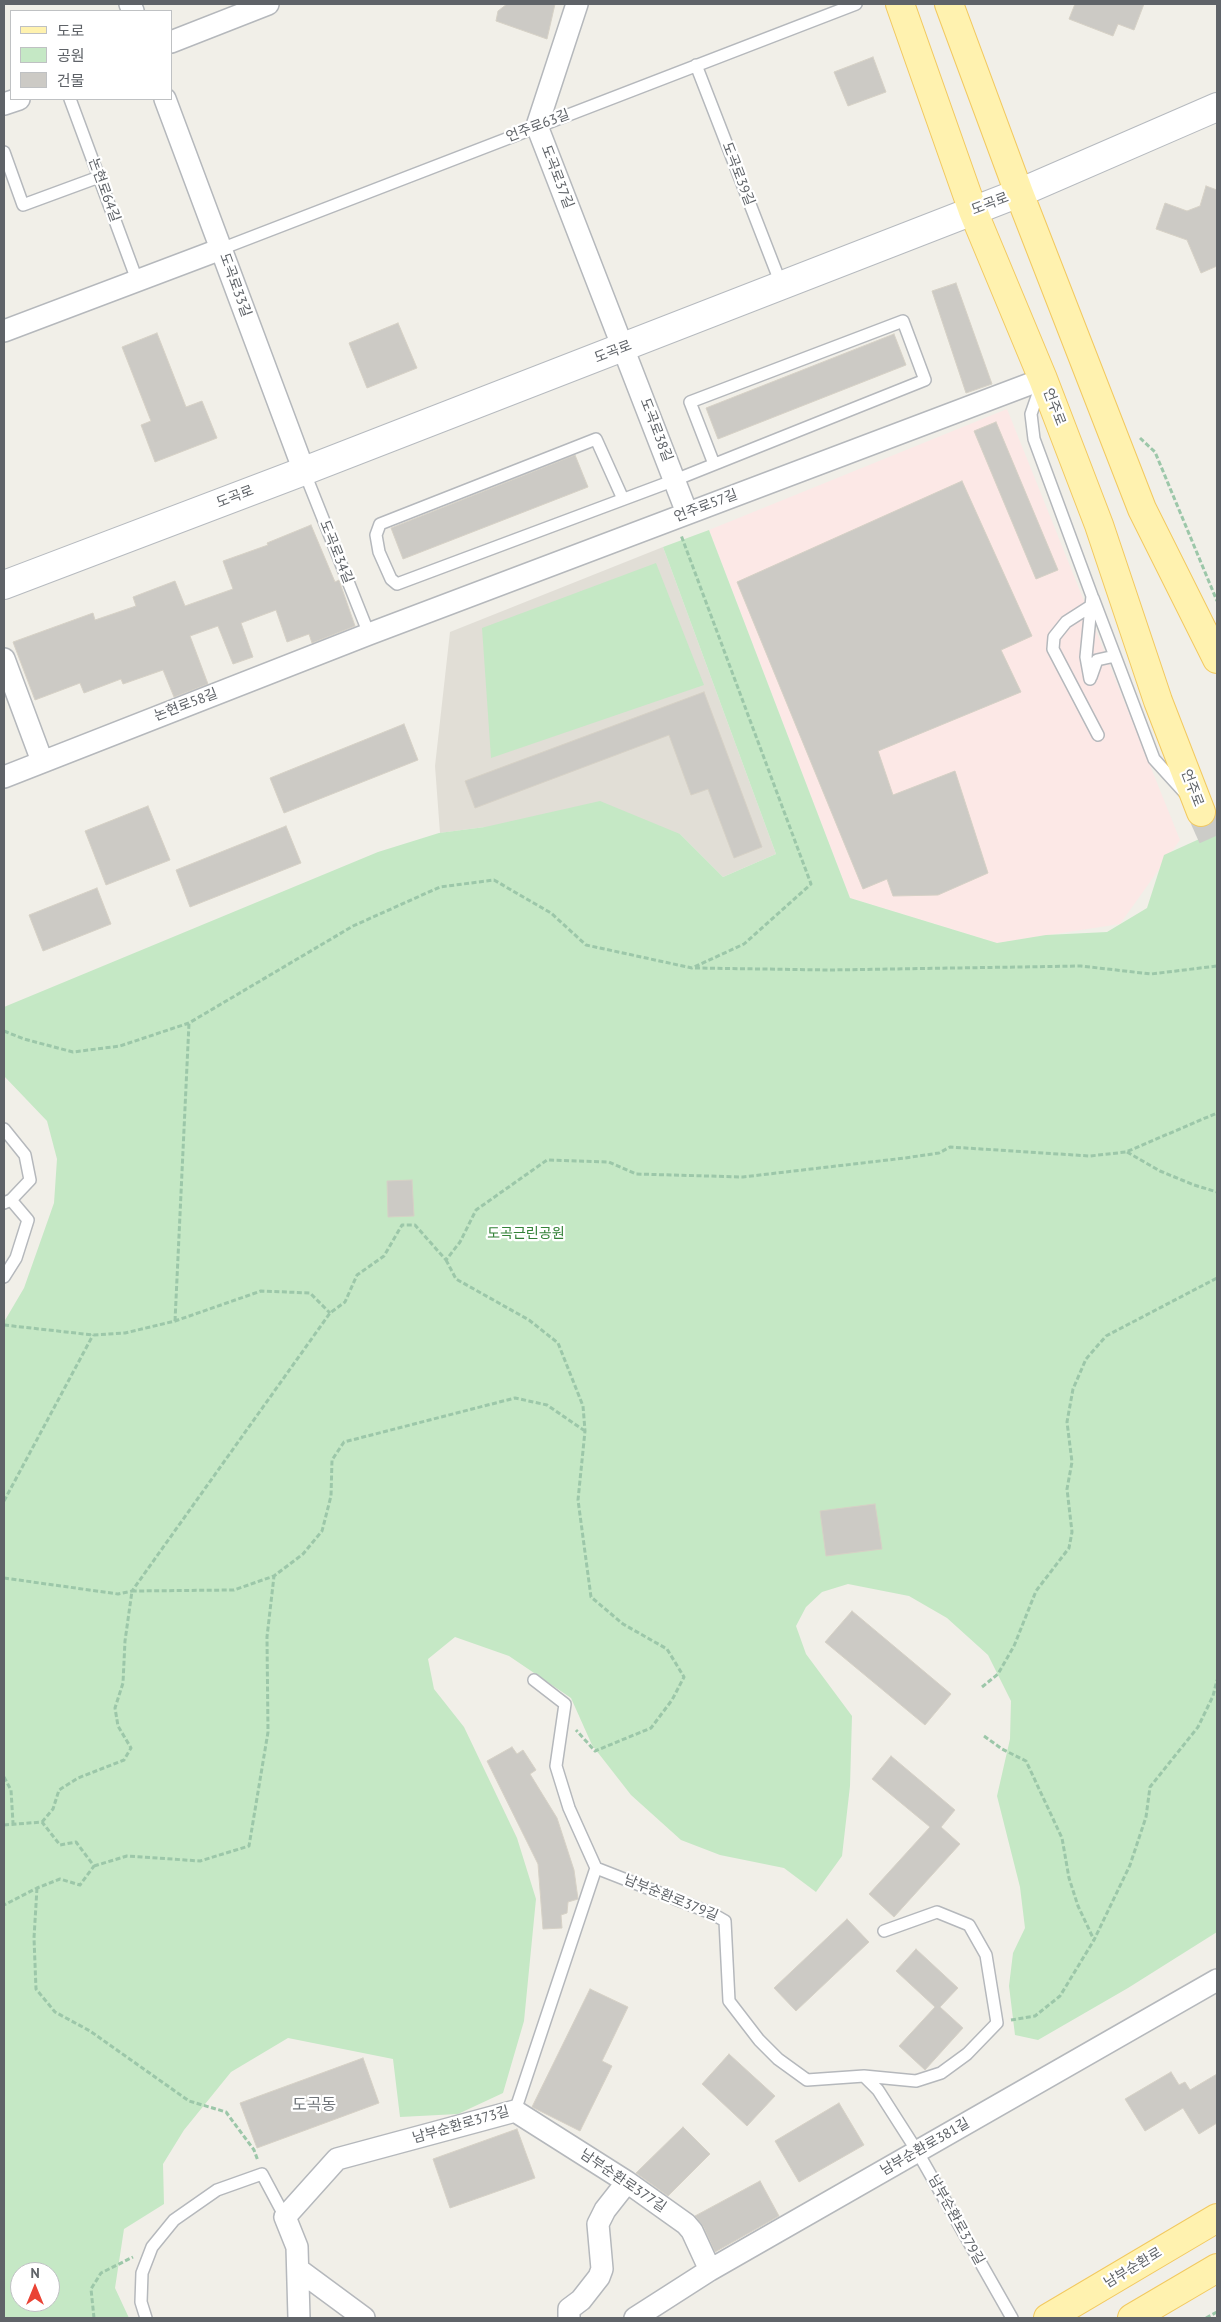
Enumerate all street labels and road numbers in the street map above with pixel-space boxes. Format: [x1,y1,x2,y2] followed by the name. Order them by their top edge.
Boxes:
[504,106,572,146] street label: 언주로63길
[718,140,758,208] street label: 도곡로39길
[537,143,577,211] street label: 도곡로37길
[85,156,123,224] street label: 논현로64길
[969,189,1011,219] street label: 도곡로
[216,251,254,319] street label: 도곡로33길
[592,337,634,367] street label: 도곡로
[1039,386,1069,428] street label: 언주로
[636,396,676,464] street label: 도곡로38길
[214,482,256,512] street label: 도곡로
[672,486,740,526] street label: 언주로57길
[316,518,356,586] street label: 도곡로34길
[152,685,220,725] street label: 논현로58길
[1177,767,1207,809] street label: 언주로
[621,1871,721,1925] street label: 남부순환로379길
[411,2103,511,2147] street label: 남부순환로373길
[877,2115,973,2179] street label: 남부순환로381길
[577,2146,669,2216] street label: 남부순환로377길
[924,2172,988,2268] street label: 남부순환로379길
[1101,2244,1165,2292] street label: 남부순환로

